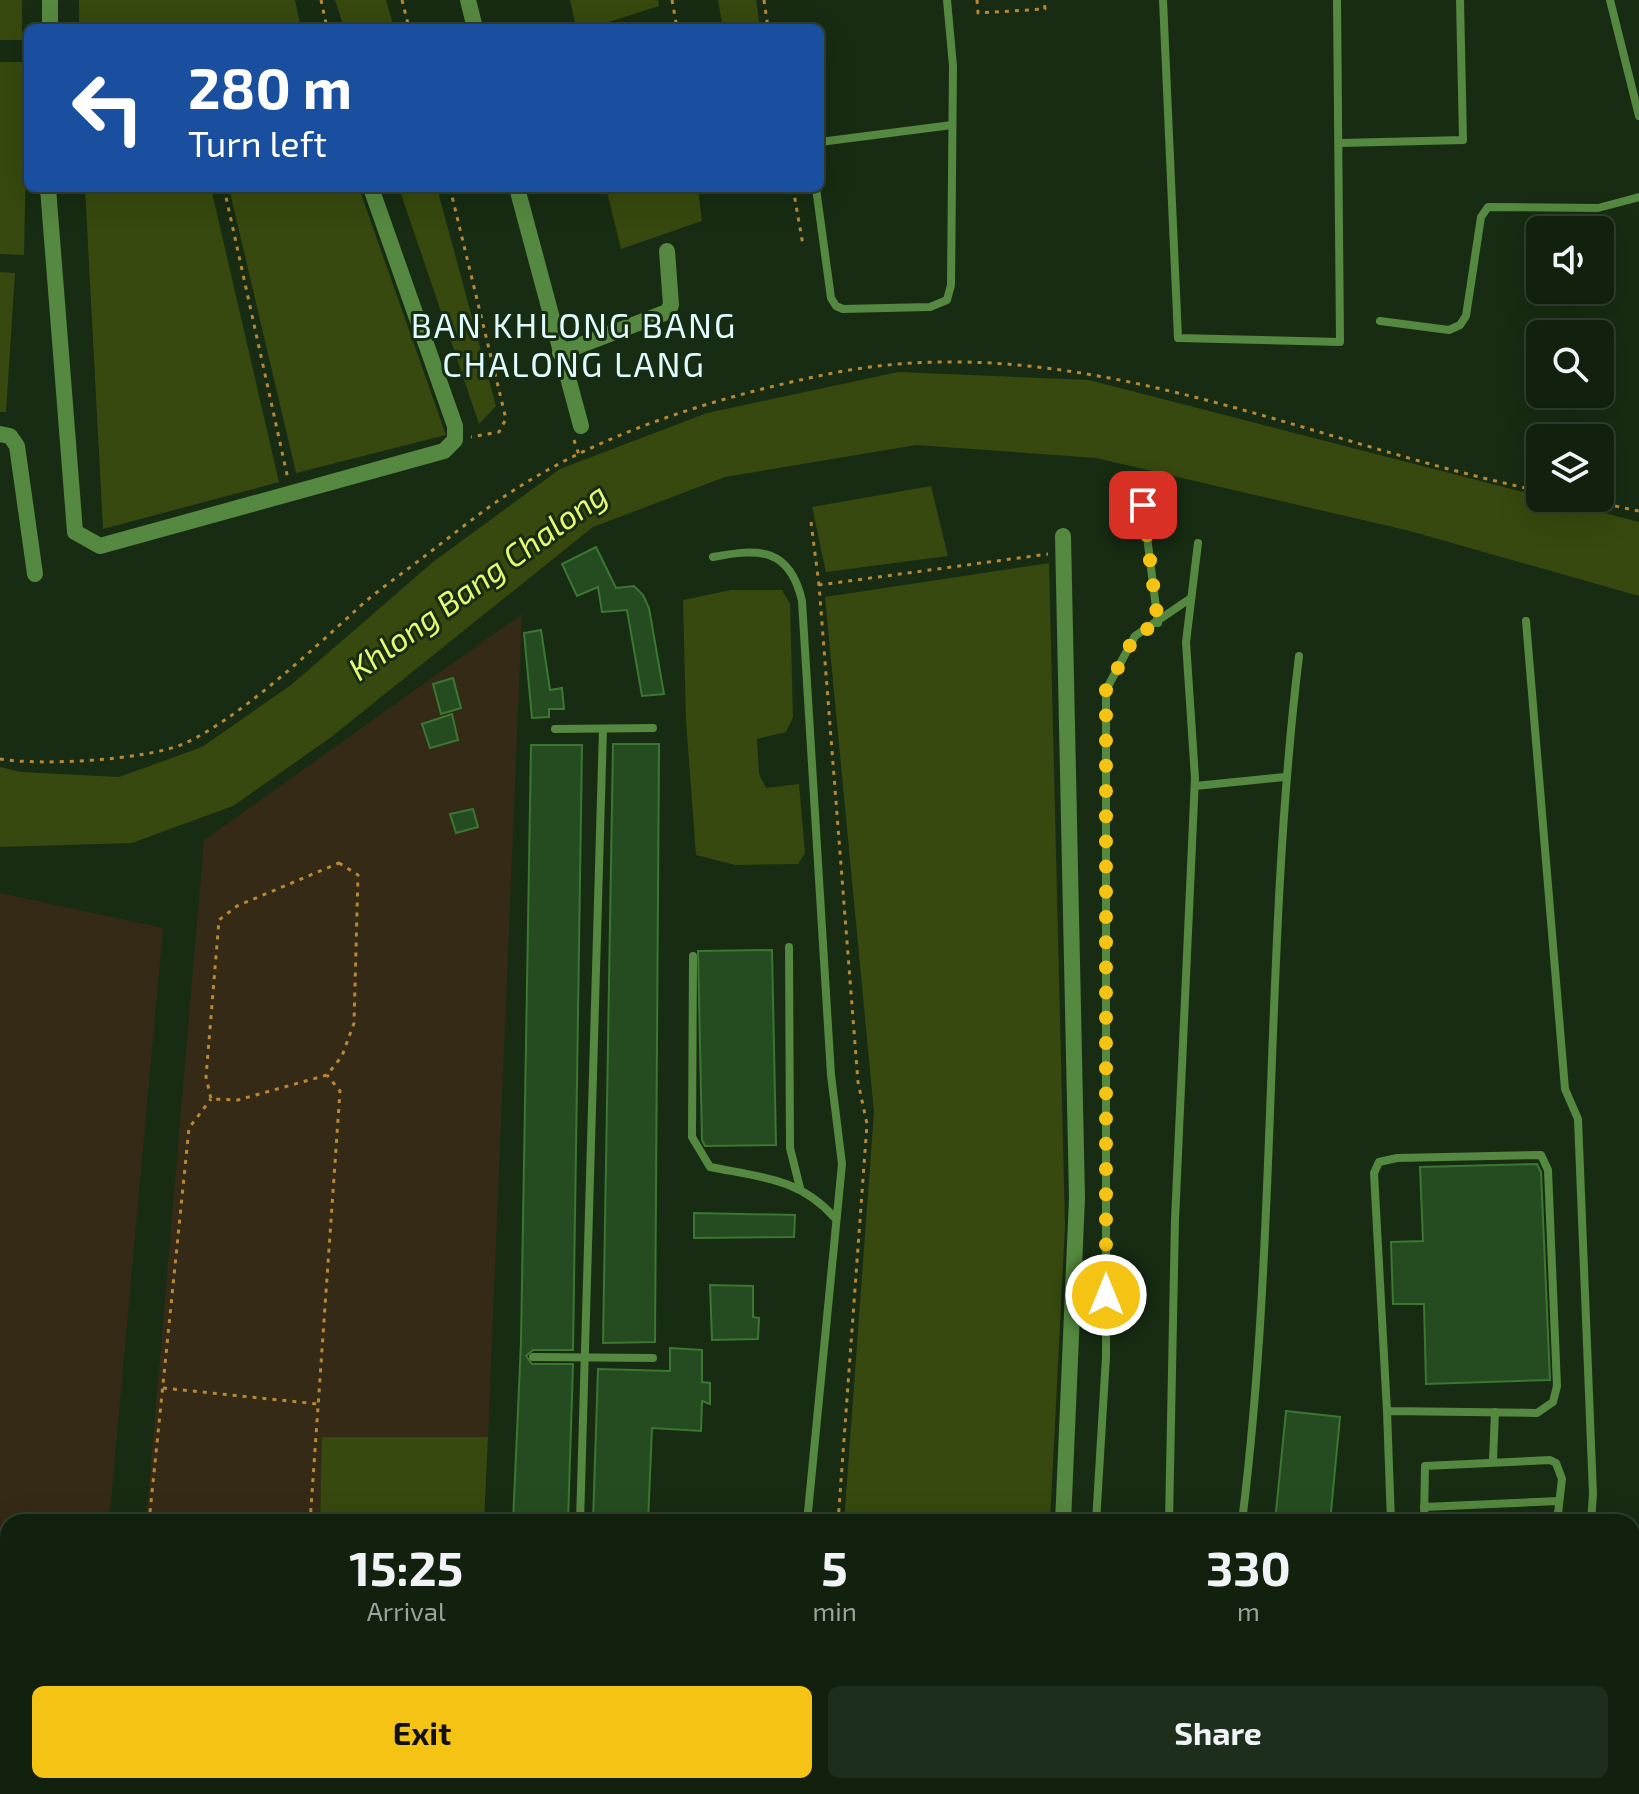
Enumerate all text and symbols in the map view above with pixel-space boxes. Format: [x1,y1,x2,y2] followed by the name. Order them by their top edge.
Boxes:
[188,53,352,120] text: 280 m
[56,56,160,160] icon: left
[188,121,327,164] text: Turn left
[1526,216,1614,512] map controls
[1526,216,1614,304] button: sound
[411,304,737,384] district label: BAN KHLONG BANG CHALONG LANG
[1526,320,1614,408] button: search
[1526,424,1614,512] button: layers
[1109,471,1177,539] pin
[340,474,614,688] water label: Khlong Bang Chalong
[1121,483,1165,527] icon: arrive
[1064,1253,1148,1337] position arrow
[349,1538,463,1596] text: 15:25
[821,1538,848,1596] text: 5
[1206,1538,1291,1596] text: 330
[367,1595,446,1626] text: Arrival
[812,1595,857,1626] text: min
[1237,1595,1260,1626] text: m
[32,1686,812,1778] button: Exit
[828,1686,1608,1778] button: Share

